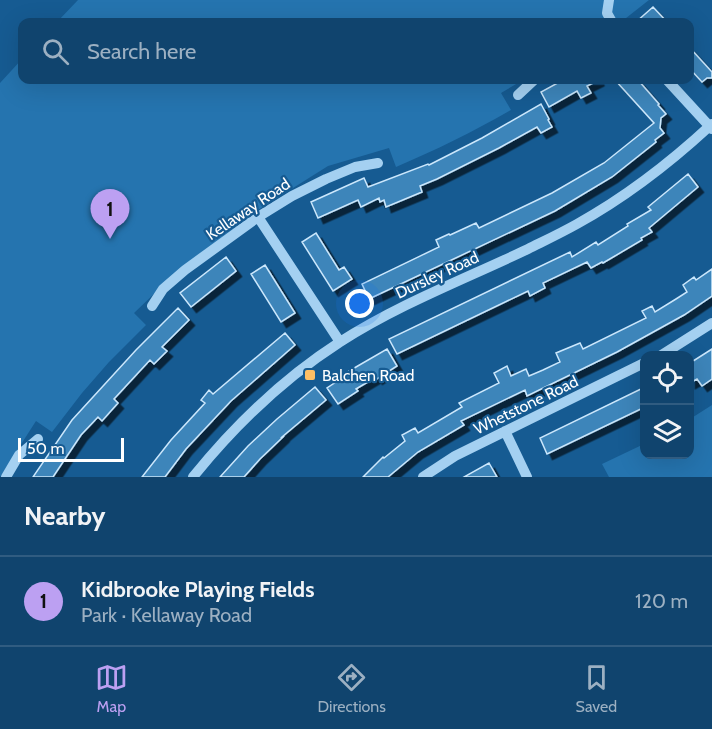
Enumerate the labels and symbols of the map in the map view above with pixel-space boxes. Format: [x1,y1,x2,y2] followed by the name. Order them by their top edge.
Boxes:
[202,174,294,244] street label: Kellaway Road
[90,190,130,239] pin: 1
[392,247,482,303] street label: Dursley Road
[345,289,374,318] your location
[322,366,414,385] place label: Balchen Road
[303,368,317,382] marker: Balchen Road
[471,372,581,438] street label: Whetstone Road
[18,435,124,462] scale bar

